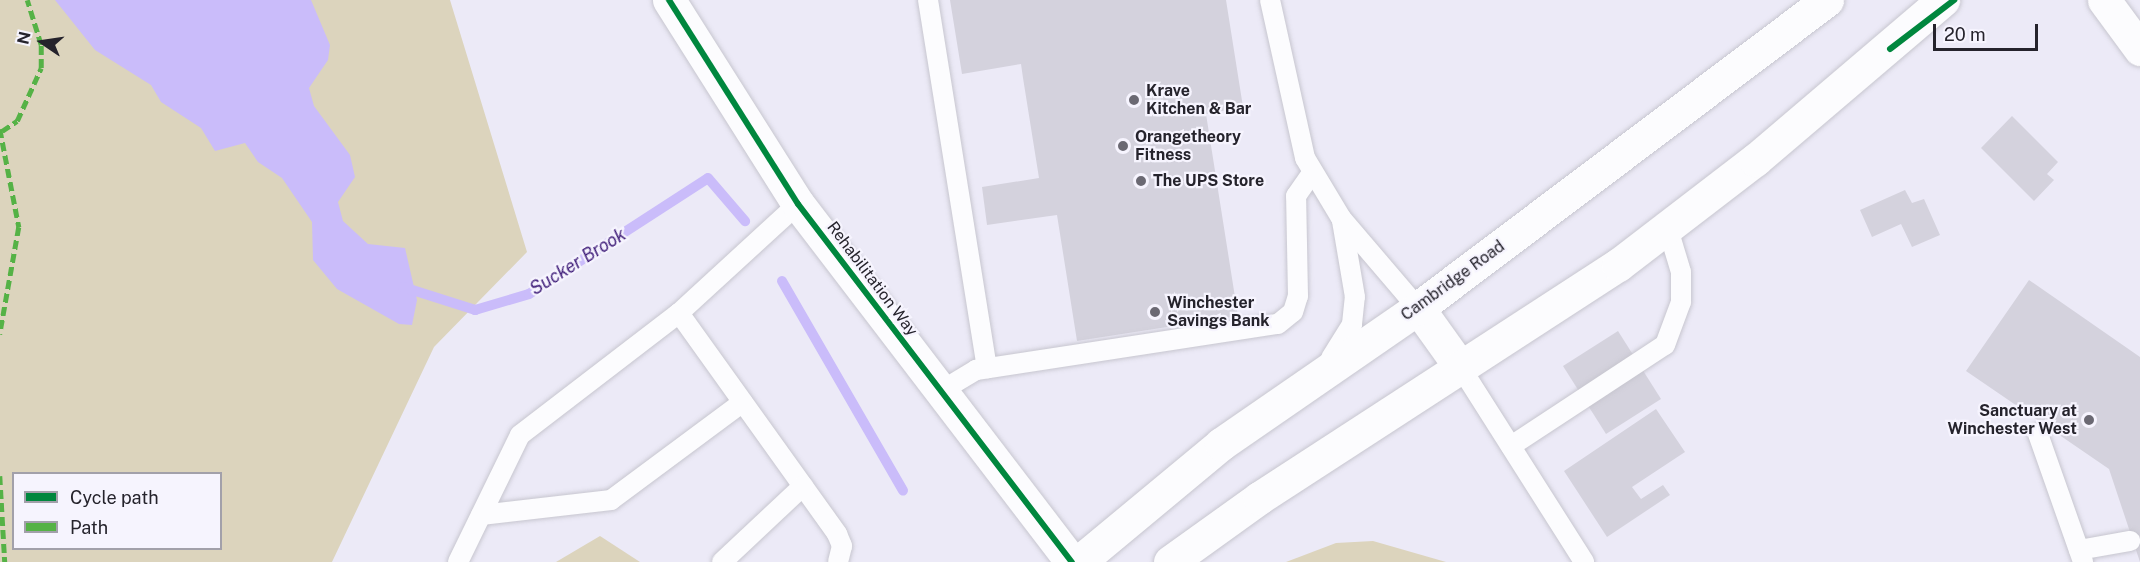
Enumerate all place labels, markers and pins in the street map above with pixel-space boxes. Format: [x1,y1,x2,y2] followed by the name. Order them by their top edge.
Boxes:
[1146,81,1251,119] place label: Krave Kitchen & Bar
[1127,93,1141,107] marker: Krave Kitchen & Bar
[1135,127,1241,165] place label: Orangetheory Fitness
[1116,139,1130,153] marker: Orangetheory Fitness
[1153,171,1264,191] place label: The UPS Store
[1134,174,1148,188] marker: The UPS Store
[1167,293,1270,331] place label: Winchester Savings Bank
[1148,305,1162,319] marker: Winchester Savings Bank
[1947,401,2077,439] place label: Sanctuary at Winchester West
[2082,413,2096,427] marker: Sanctuary at Winchester West

